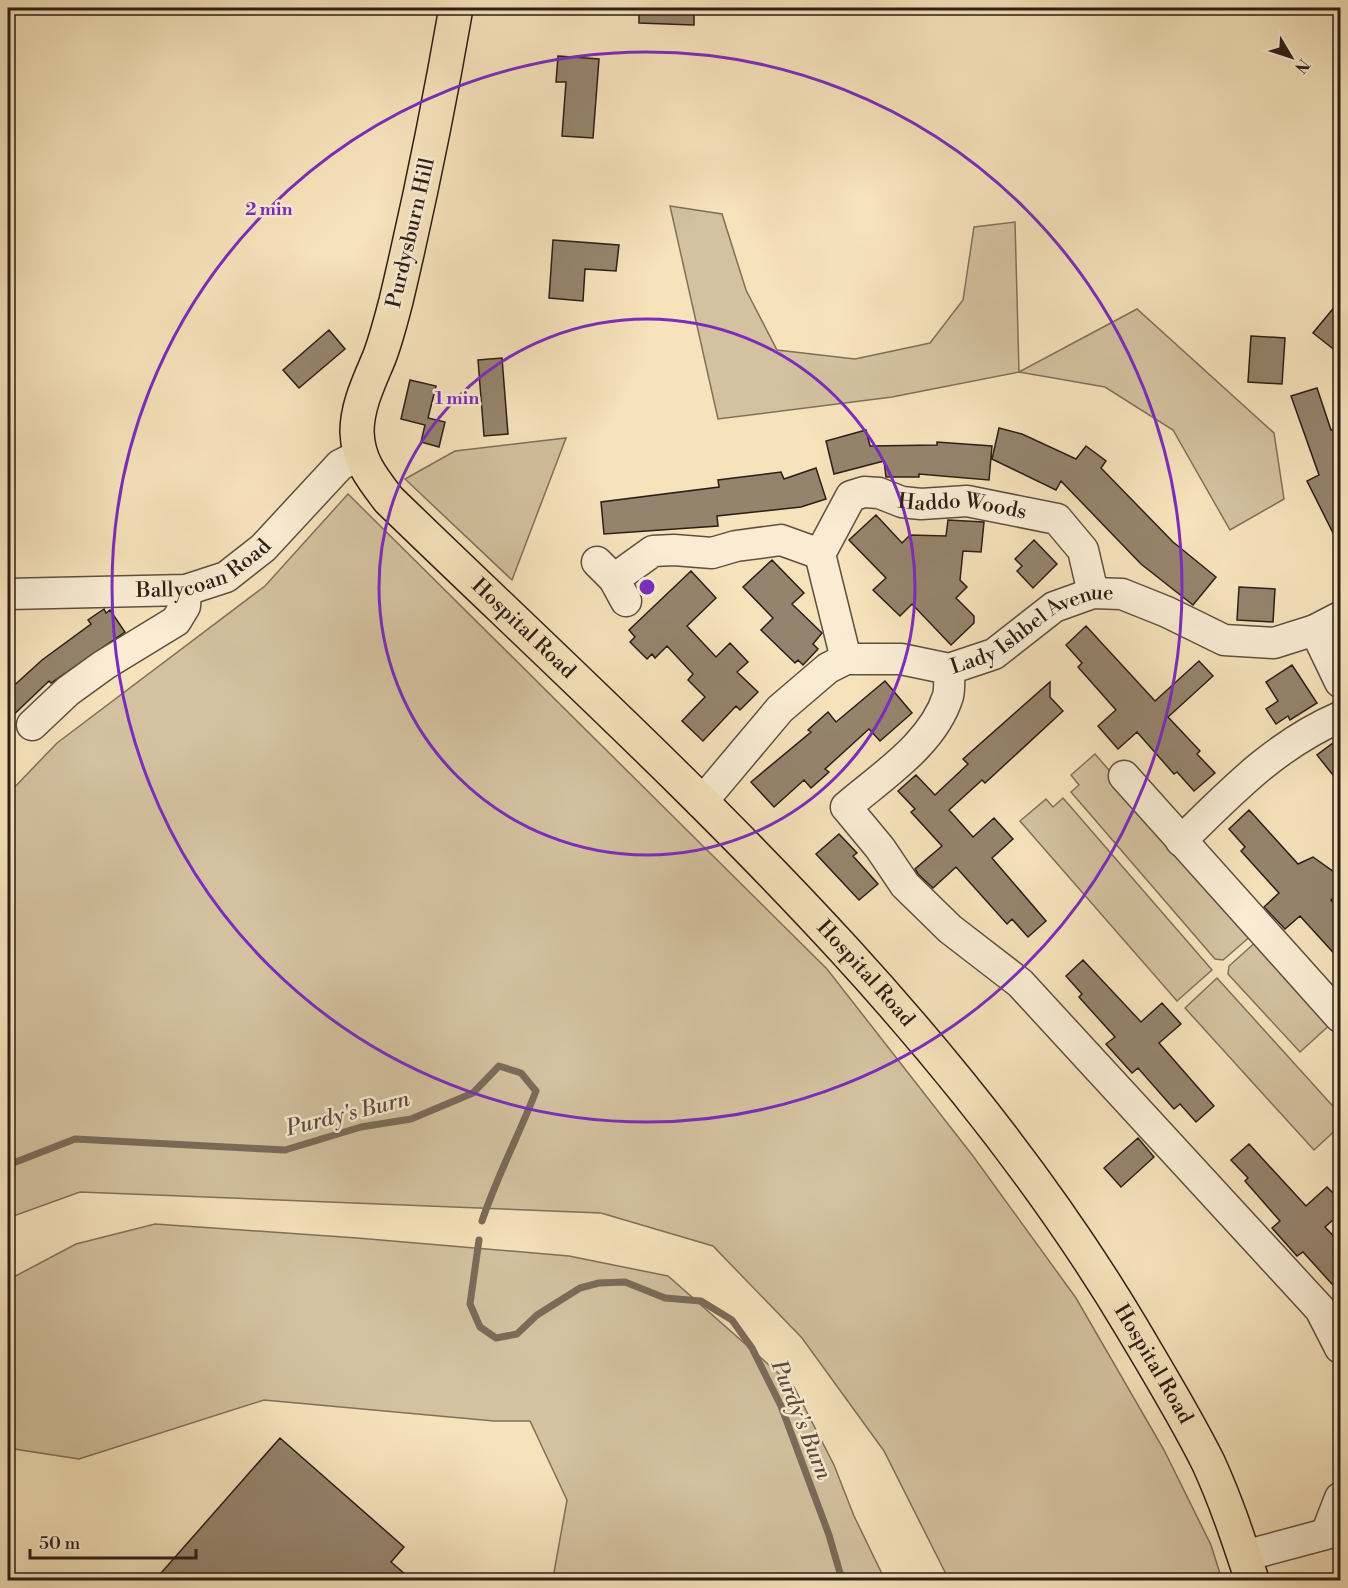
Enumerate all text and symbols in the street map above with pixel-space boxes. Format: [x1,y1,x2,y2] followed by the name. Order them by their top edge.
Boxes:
[1261,27,1321,87] north arrow
[1290,55,1314,77] text: N
[381,155,441,311] street label: Purdysburn Hill
[245,198,293,221] text: 2 min
[435,387,479,410] text: 1 min
[896,488,1029,526] street label: Haddo Woods
[135,534,277,604] street label: Ballycoan Road
[466,573,581,685] street label: Hospital Road
[637,577,657,597] centre of rings
[947,580,1114,681] street label: Lady Ishbel Avenue
[811,915,920,1032] street label: Hospital Road
[283,1085,413,1143] water label: Purdy's Burn
[1108,1300,1198,1429] street label: Hospital Road
[764,1356,837,1484] water label: Purdy's Burn
[30,1522,196,1560] scale bar
[39,1532,81,1555] text: 50 m

